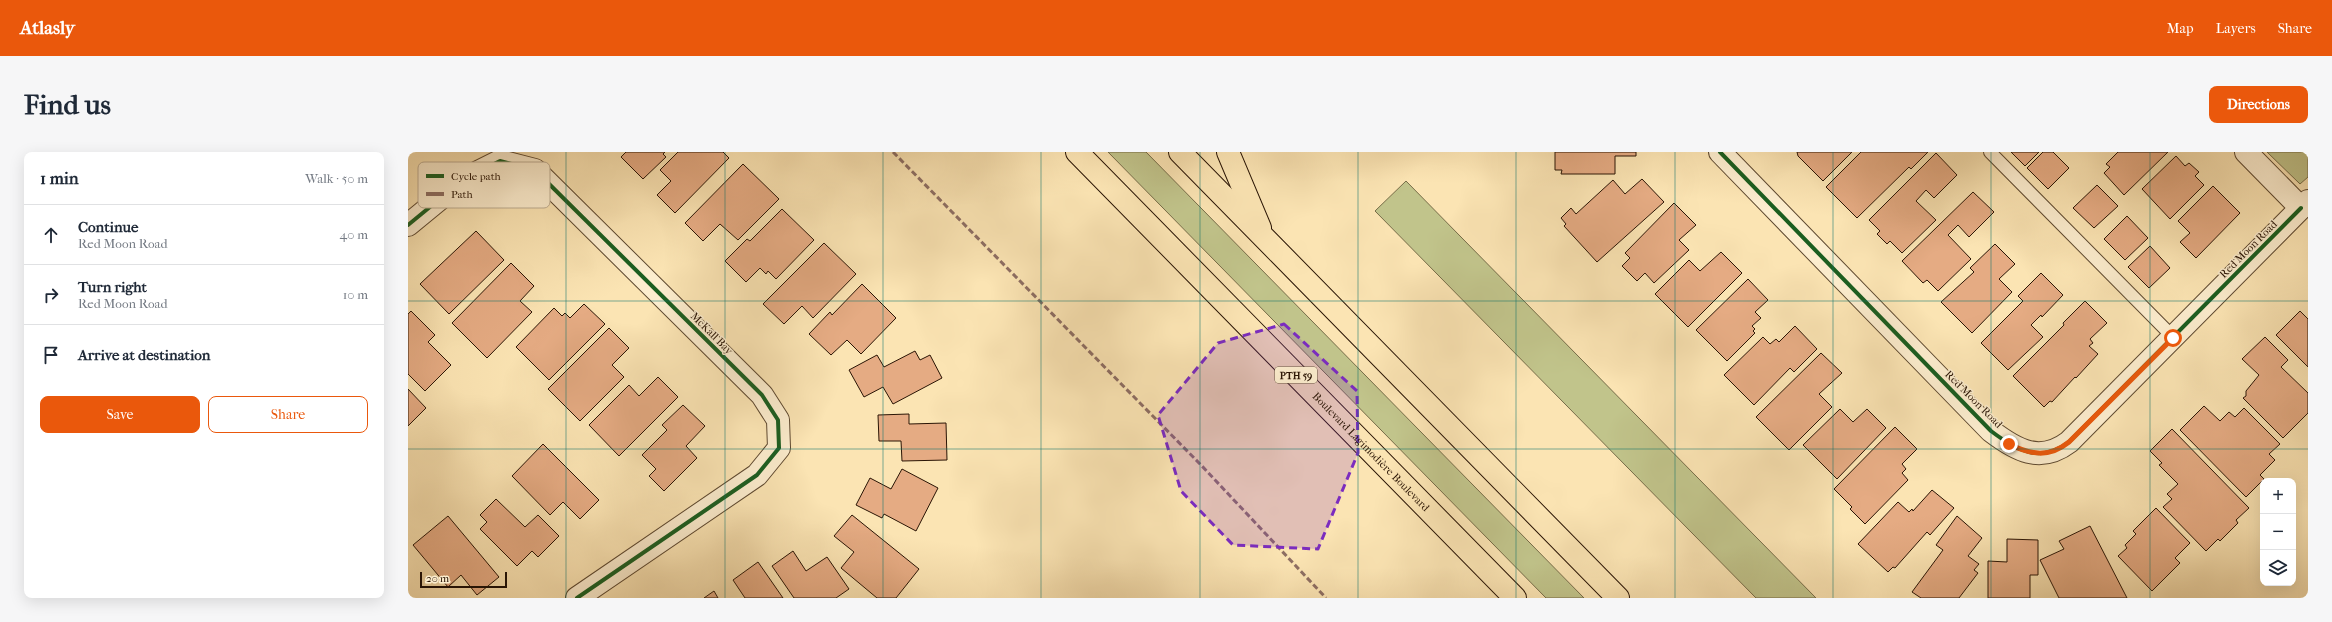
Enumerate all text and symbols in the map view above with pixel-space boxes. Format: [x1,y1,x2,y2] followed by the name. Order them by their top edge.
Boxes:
[20,17,75,39] text: Atlasly
[2167,20,2194,37] text: Map
[2216,20,2256,37] text: Layers
[2278,20,2312,37] text: Share
[2209,86,2308,123] button: Directions
[24,88,111,121] text: Find us
[418,162,550,208] legend
[40,168,79,188] text: 1 min
[451,170,502,183] text: Cycle path
[305,171,368,186] text: Walk · 50 m
[451,188,474,201] text: Path
[2217,217,2280,281] street label: Red Moon Road
[78,218,138,236] text: Continue
[40,224,62,246] icon: ahead
[340,227,368,242] text: 40 m
[78,236,168,251] text: Red Moon Road
[78,278,147,296] text: Turn right
[40,284,62,306] icon: right
[343,287,368,302] text: 10 m
[78,296,168,311] text: Red Moon Road
[688,310,736,358] street label: McKall Bay
[2164,329,2182,347] route start
[40,344,62,366] icon: arrive
[78,346,210,364] text: Arrive at destination
[1275,367,1317,383] road number: PTH 59
[1942,368,2006,431] street label: Red Moon Road
[1310,390,1433,515] street label: Boulevard Lagimodière Boulevard
[40,396,200,433] button: Save
[208,396,368,433] button: Share
[2000,435,2018,453] route end
[2260,478,2296,586] map controls
[2260,478,2296,514] button: +
[2260,514,2296,550] button: −
[2260,550,2296,586] button: layers
[420,570,507,589] scale bar
[426,572,449,585] text: 20 m

